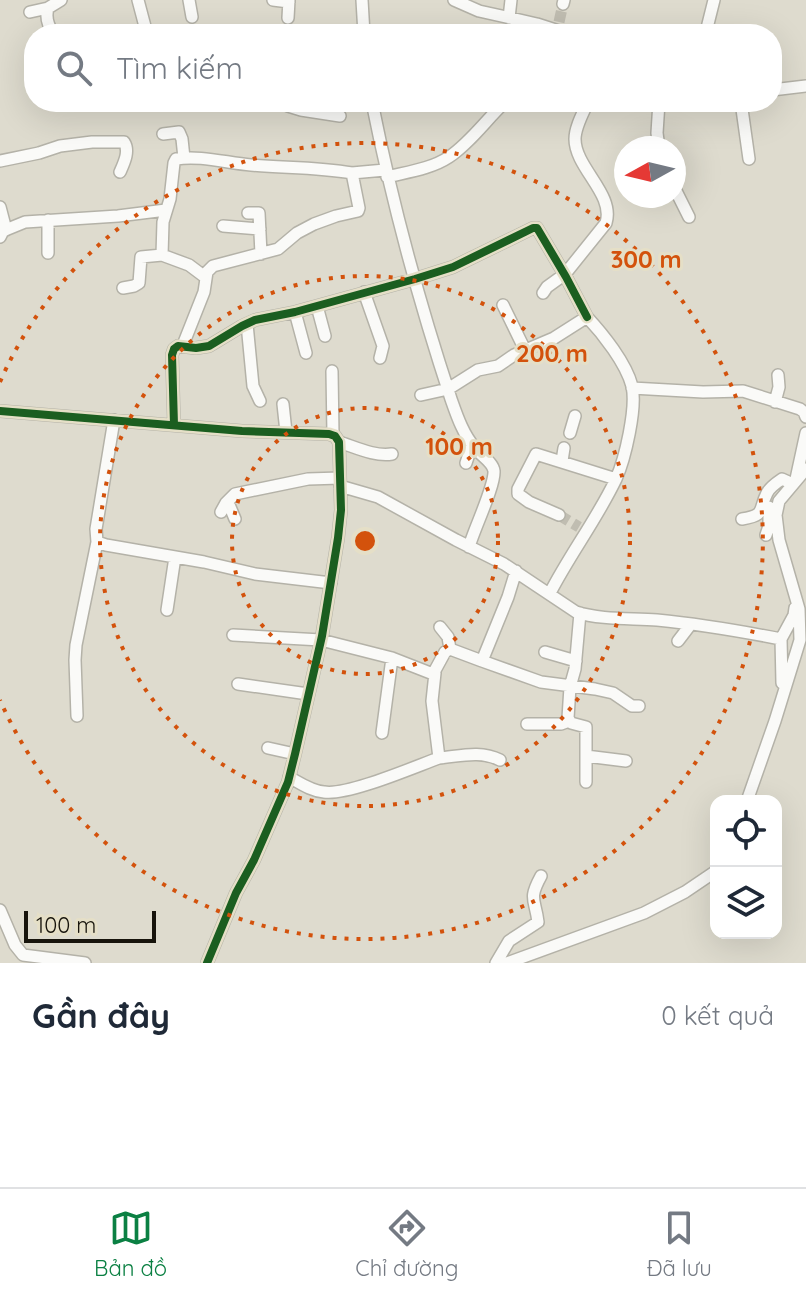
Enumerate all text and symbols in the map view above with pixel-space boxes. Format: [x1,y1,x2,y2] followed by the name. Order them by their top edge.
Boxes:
[24,24,782,112] search box
[52,46,96,90] icon: search
[116,49,243,87] text: Tìm kiếm
[614,136,686,208] north arrow
[610,244,682,274] text: 300 m
[516,338,588,368] text: 200 m
[425,431,493,461] text: 100 m
[351,527,379,555] centre of rings
[710,795,782,939] map controls
[710,795,782,867] button: locate
[710,867,782,939] button: layers
[24,907,156,943] scale bar
[36,911,96,939] text: 100 m
[32,994,170,1037] text: Gần đây
[661,999,774,1032] text: 0 kết quả
[94,1206,167,1282] tab: Bản đồ
[355,1206,459,1282] tab: Chỉ đường
[647,1206,712,1282] tab: Đã lưu

